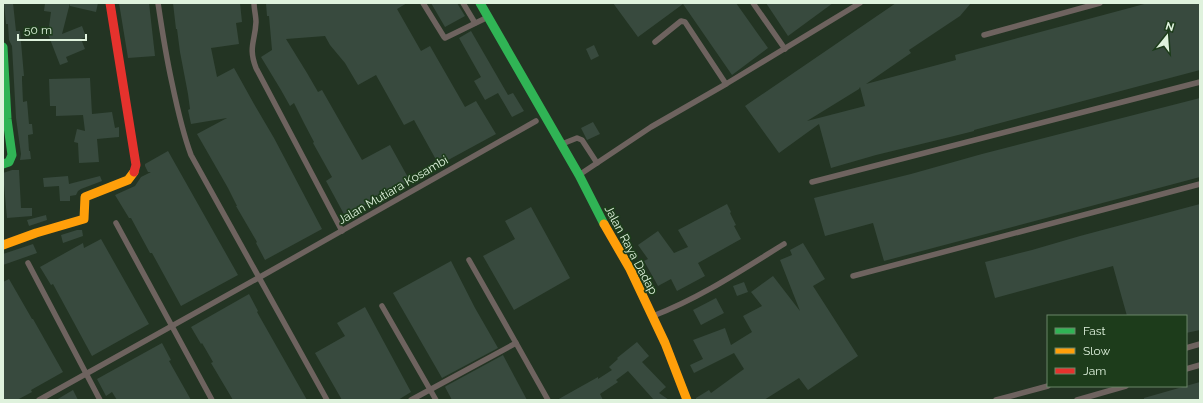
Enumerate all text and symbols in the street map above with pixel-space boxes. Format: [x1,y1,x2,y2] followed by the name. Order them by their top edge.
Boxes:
[18,16,86,42] scale bar
[1147,16,1187,56] north arrow
[1164,19,1176,34] text: N
[24,23,52,37] text: 50 m
[336,153,450,227] street label: Jalan Mutiara Kosambi
[602,203,660,297] street label: Jalan Raya Dadap
[1047,315,1187,387] legend
[1083,324,1106,338] text: Fast
[1083,344,1110,358] text: Slow
[1083,364,1106,378] text: Jam

